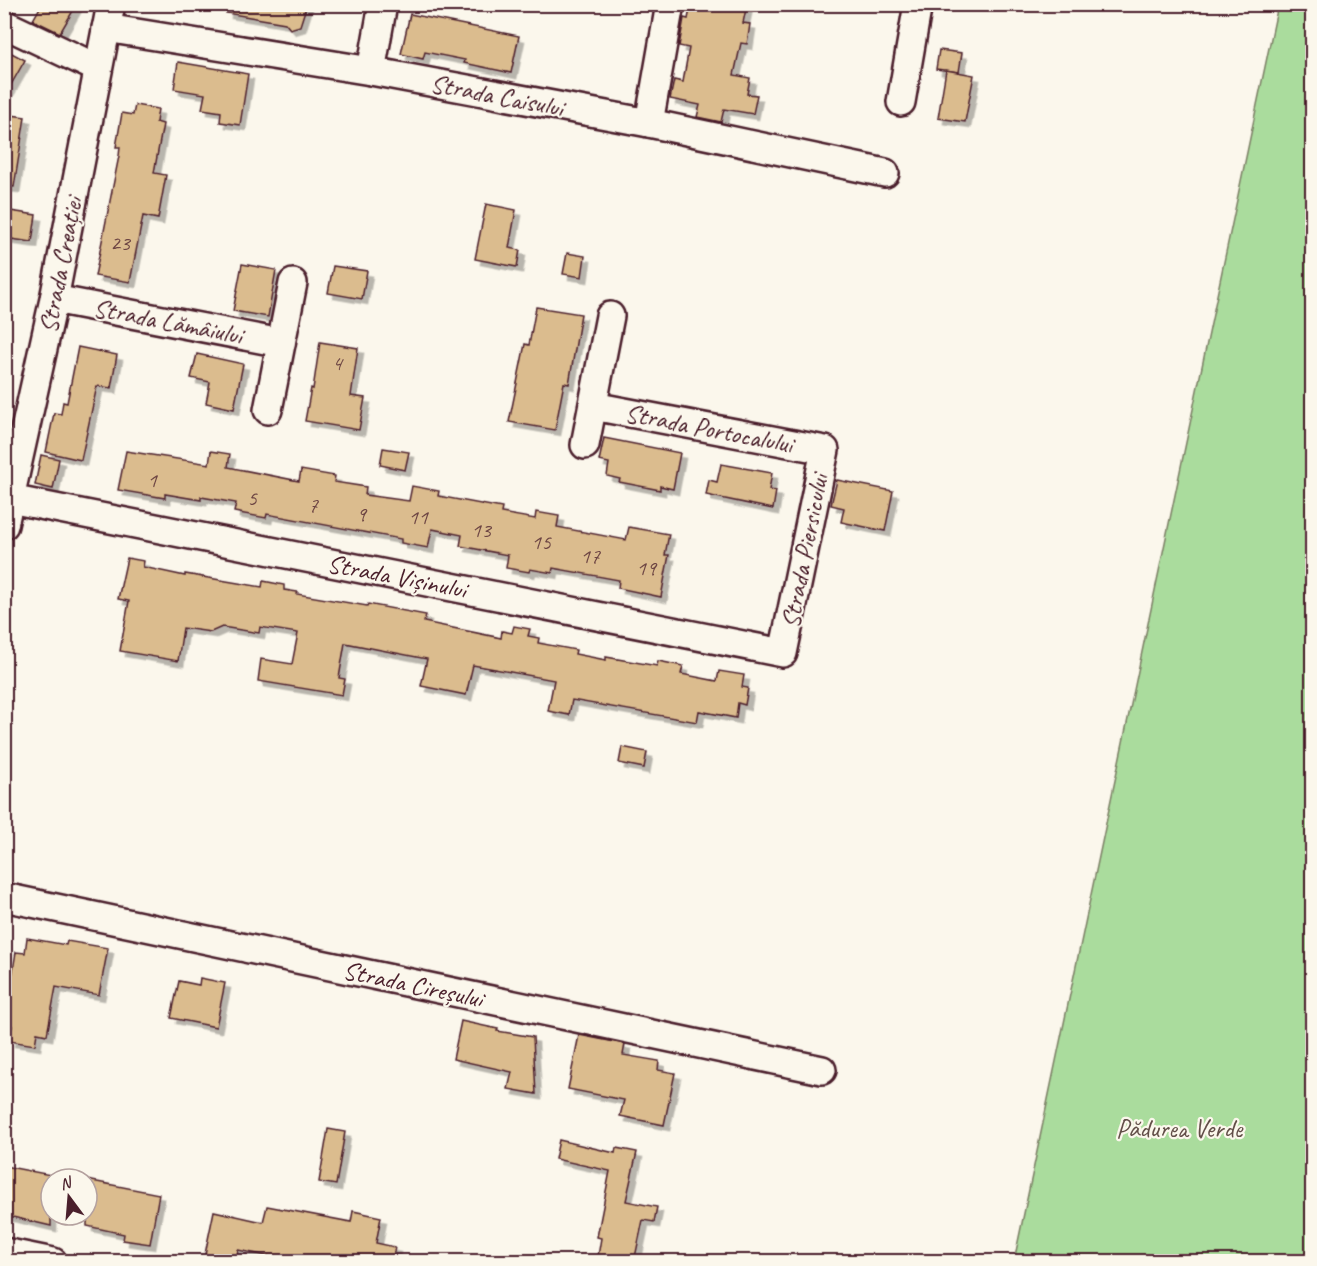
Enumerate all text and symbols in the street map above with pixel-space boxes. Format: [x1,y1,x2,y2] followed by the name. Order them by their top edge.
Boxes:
[428,66,569,125] street label: Strada Caisului
[31,191,90,336] street label: Strada Creației
[110,229,132,257] house number: 23
[91,291,248,353] street label: Strada Lămâiului
[332,349,344,377] house number: 4
[622,396,799,462] street label: Strada Portocalului
[147,466,158,494] house number: 1
[773,468,836,631] street label: Strada Piersicului
[247,484,258,512] house number: 5
[308,491,319,519] house number: 7
[356,500,368,528] house number: 9
[408,503,429,531] house number: 11
[471,516,493,544] house number: 13
[531,528,552,556] house number: 15
[580,542,601,570] house number: 17
[325,547,472,607] street label: Strada Vișinului
[636,554,658,582] house number: 19
[340,954,489,1016] street label: Strada Cireșului
[1116,1112,1244,1145] park label: Pădurea Verde
[39,1167,99,1227] north arrow
[58,1172,76,1195] text: N

